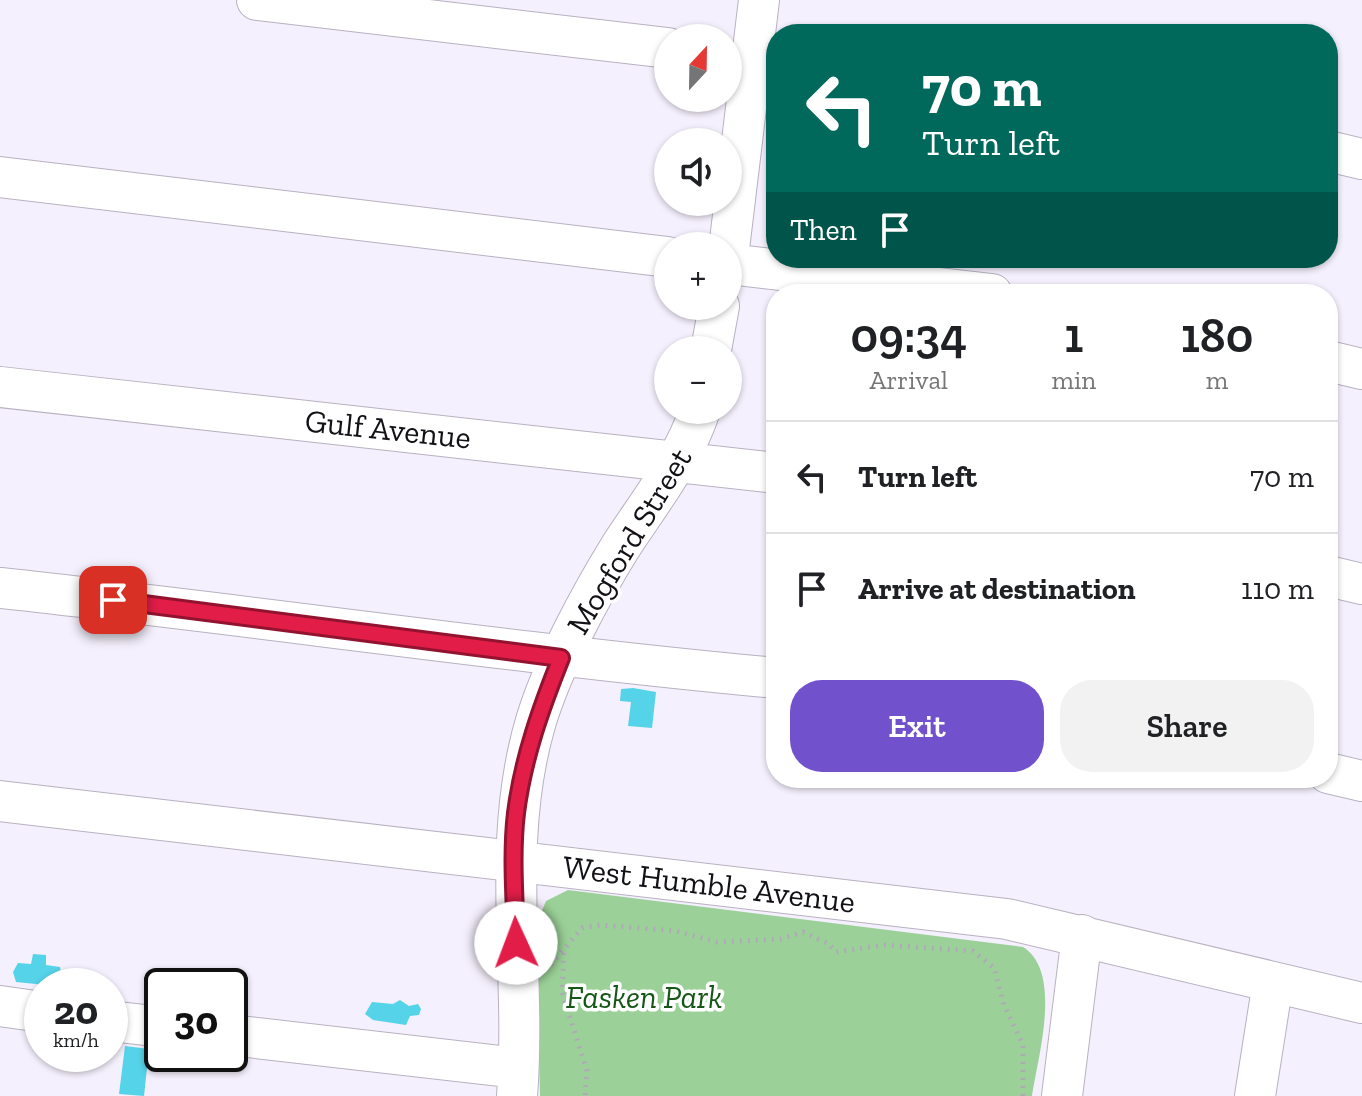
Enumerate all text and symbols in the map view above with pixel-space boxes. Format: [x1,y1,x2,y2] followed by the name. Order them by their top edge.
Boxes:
[654,24,742,112] north arrow
[654,24,742,424] map controls
[922,53,1042,120] text: 70 m
[790,56,894,160] icon: left
[922,121,1060,164] text: Turn left
[654,128,742,216] button: sound
[873,208,917,252] icon: arrive
[790,212,857,248] text: Then
[654,232,742,320] button: +
[851,307,967,364] text: 09:34
[1064,307,1083,364] text: 1
[1181,307,1253,364] text: 180
[654,336,742,424] button: −
[870,364,948,396] text: Arrival
[1052,364,1096,396] text: min
[1206,364,1228,396] text: m
[303,401,473,457] street label: Gulf Avenue
[559,441,700,641] street label: Mogford Street
[790,455,834,499] icon: left
[858,459,977,495] text: Turn left
[1250,459,1314,495] text: 70 m
[79,566,147,634] pin
[790,567,834,611] icon: arrive
[858,571,1135,607] text: Arrive at destination
[1241,571,1314,607] text: 110 m
[91,578,135,622] icon: arrive
[790,680,1044,772] button: Exit
[1060,680,1314,772] button: Share
[561,847,857,921] street label: West Humble Avenue
[474,901,558,985] position arrow
[144,968,248,1072] speed limit sign: 30
[566,978,722,1016] park label: Fasken Park
[54,986,98,1034] text: 20
[53,1028,99,1052] text: km/h

